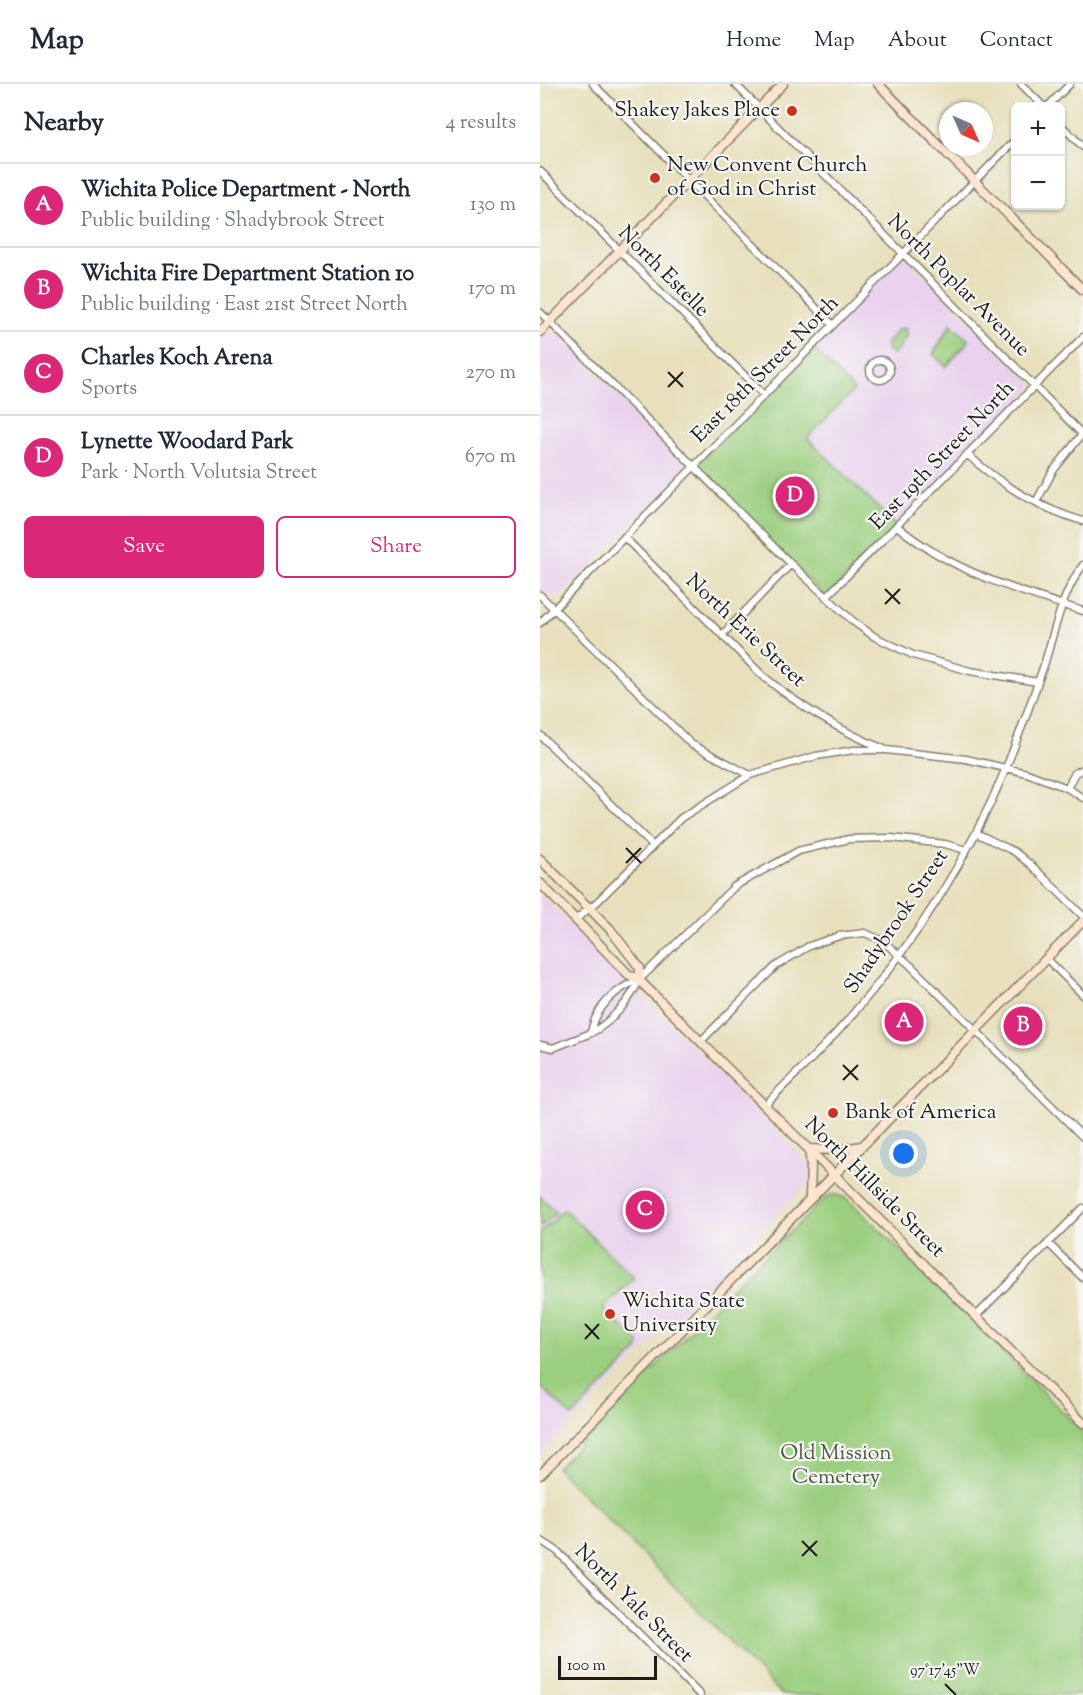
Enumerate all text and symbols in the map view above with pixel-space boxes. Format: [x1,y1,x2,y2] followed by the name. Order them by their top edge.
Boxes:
[30,21,84,61] text: Map
[726,26,781,56] text: Home
[814,26,855,56] text: Map
[888,26,947,56] text: About
[980,26,1053,56] text: Contact
[614,96,780,126] place label: Shakey Jakes Place
[939,102,993,156] north arrow
[1011,102,1065,210] map controls
[1011,102,1065,156] button: +
[785,104,799,118] marker: Shakey Jakes Place
[24,105,104,142] text: Nearby
[445,109,516,138] text: 4 results
[667,151,868,205] place label: New Convent Church of God in Christ
[1011,156,1065,210] button: −
[648,171,662,185] marker: New Convent Church of God in Christ
[81,175,411,207] text: Wichita Police Department - North
[35,191,52,220] text: A
[470,191,516,220] text: 130 m
[81,207,385,236] text: Public building · Shadybrook Street
[880,208,1036,364] street label: North Poplar Avenue
[610,219,716,325] street label: North Estelle
[81,259,414,291] text: Wichita Fire Department Station 10
[37,275,50,304] text: B
[468,275,516,304] text: 170 m
[685,289,847,451] street label: East 18th Street North
[81,291,408,320] text: Public building · East 21st Street North
[81,343,273,375] text: Charles Koch Arena
[35,359,52,388] text: C
[466,359,516,388] text: 270 m
[81,375,137,404] text: Sports
[864,375,1022,537] street label: East 19th Street North
[81,427,294,459] text: Lynette Woodard Park
[36,443,51,472] text: D
[465,443,516,472] text: 670 m
[81,459,317,488] text: Park · North Volutsia Street
[776,474,814,518] pin: D
[24,516,264,578] button: Save
[276,516,516,578] button: Share
[678,567,812,695] street label: North Erie Street
[837,844,957,1000] street label: Shadybrook Street
[884,1000,924,1044] pin: A
[1004,1004,1042,1048] pin: B
[845,1098,997,1128] place label: Bank of America
[826,1106,840,1120] marker: Bank of America
[797,1111,951,1265] street label: North Hillside Street
[889,1139,918,1168] your location
[626,1188,664,1232] pin: C
[622,1287,745,1341] place label: Wichita State University
[603,1307,617,1321] marker: Wichita State University
[780,1439,892,1493] park label: Old Mission Cemetery
[567,1538,699,1670] street label: North Yale Street
[558,1653,657,1680] scale bar
[567,1655,606,1678] text: 100 m
[910,1661,980,1682] text: 97°17'45"W

